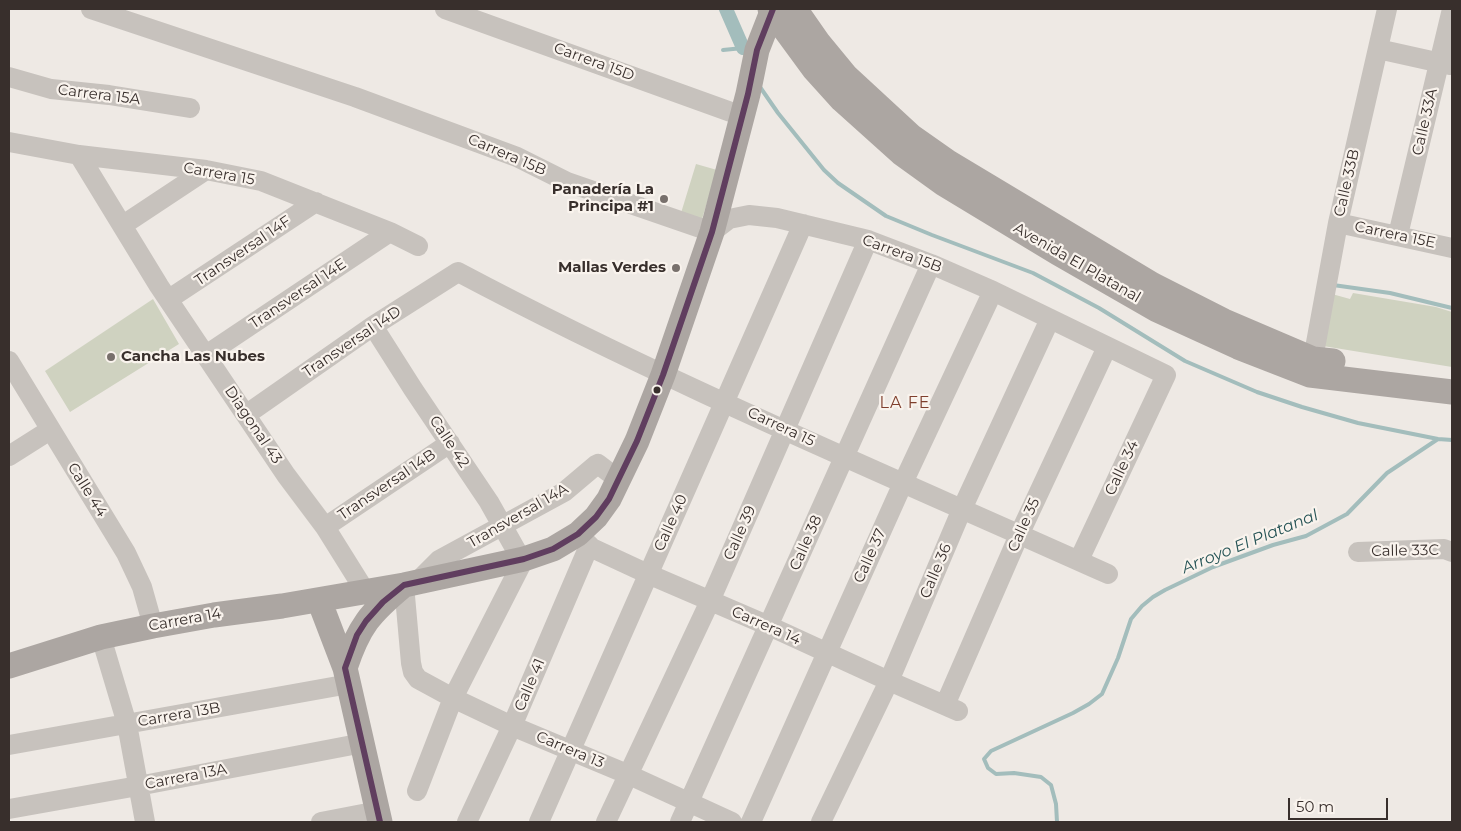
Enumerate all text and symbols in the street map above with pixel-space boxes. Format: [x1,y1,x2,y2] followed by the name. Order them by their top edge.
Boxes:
[551,39,637,85] street label: Carrera 15D
[57,81,141,109] street label: Carrera 15A
[1409,87,1441,157] street label: Calle 33A
[465,130,549,180] street label: Carrera 15B
[1331,148,1363,218] street label: Calle 33B
[182,159,256,189] street label: Carrera 15
[552,181,654,216] place label: Panadería La Principa #1
[658,193,670,205] marker: Panadería La Principa #1
[192,212,294,290] street label: Transversal 14F
[1353,218,1437,252] street label: Carrera 15E
[1010,219,1144,307] street label: Avenida El Platanal
[860,231,944,277] street label: Carrera 15B
[246,255,350,333] street label: Transversal 14E
[558,259,666,277] place label: Mallas Verdes
[670,262,682,274] marker: Mallas Verdes
[299,302,405,382] street label: Transversal 14D
[121,348,265,366] place label: Cancha Las Nubes
[105,351,117,363] marker: Cancha Las Nubes
[220,383,286,467] street label: Diagonal 43
[652,385,662,395] unlabelled marker
[879,393,931,413] district label: LA FE
[744,404,818,450] street label: Carrera 15
[425,413,473,471] street label: Calle 42
[1101,438,1143,498] street label: Calle 34
[335,446,439,524] street label: Transversal 14B
[63,460,111,520] street label: Calle 44
[465,480,571,552] street label: Transversal 14A
[651,492,691,554] street label: Calle 40
[1004,495,1044,555] street label: Calle 35
[720,503,760,563] street label: Calle 39
[1179,506,1321,578] water label: Arroyo El Platanal
[786,513,826,573] street label: Calle 38
[850,526,890,586] street label: Calle 37
[916,541,956,601] street label: Calle 36
[1371,541,1439,561] street label: Calle 33C
[729,603,803,649] street label: Carrera 14
[147,605,223,635] street label: Carrera 14
[511,656,549,714] street label: Calle 41
[136,699,222,731] street label: Carrera 13B
[533,728,607,772] street label: Carrera 13
[144,760,228,794] street label: Carrera 13A
[1291,788,1391,820] scale bar
[1296,797,1334,816] text: 50 m

